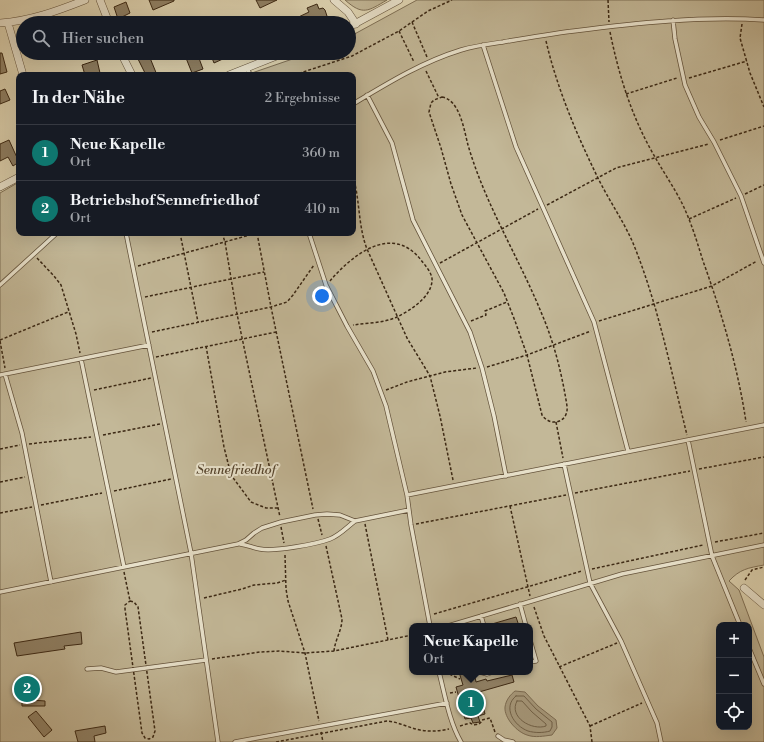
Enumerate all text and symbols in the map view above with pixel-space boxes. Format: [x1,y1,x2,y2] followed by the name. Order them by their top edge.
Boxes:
[16,16,356,60] search box
[30,27,52,49] icon: search
[62,29,144,48] text: Hier suchen
[32,87,125,109] text: In der Nähe
[265,90,340,106] text: 2 Ergebnisse
[70,135,165,154] text: Neue Kapelle
[42,145,48,161] text: 1
[302,145,340,161] text: 360 m
[70,154,91,170] text: Ort
[70,191,258,210] text: Betriebshof Sennefriedhof
[41,201,49,217] text: 2
[304,201,340,217] text: 410 m
[70,210,91,226] text: Ort
[312,286,332,306] your location
[196,462,279,478] park label: Sennefriedhof
[716,622,752,730] map controls
[716,622,752,658] button: +
[409,623,533,675] popup
[423,632,519,651] text: Neue Kapelle
[423,651,444,667] text: Ort
[716,658,752,694] button: −
[14,674,40,704] pin: 2
[458,688,484,718] pin: 1
[716,694,752,730] button: locate

